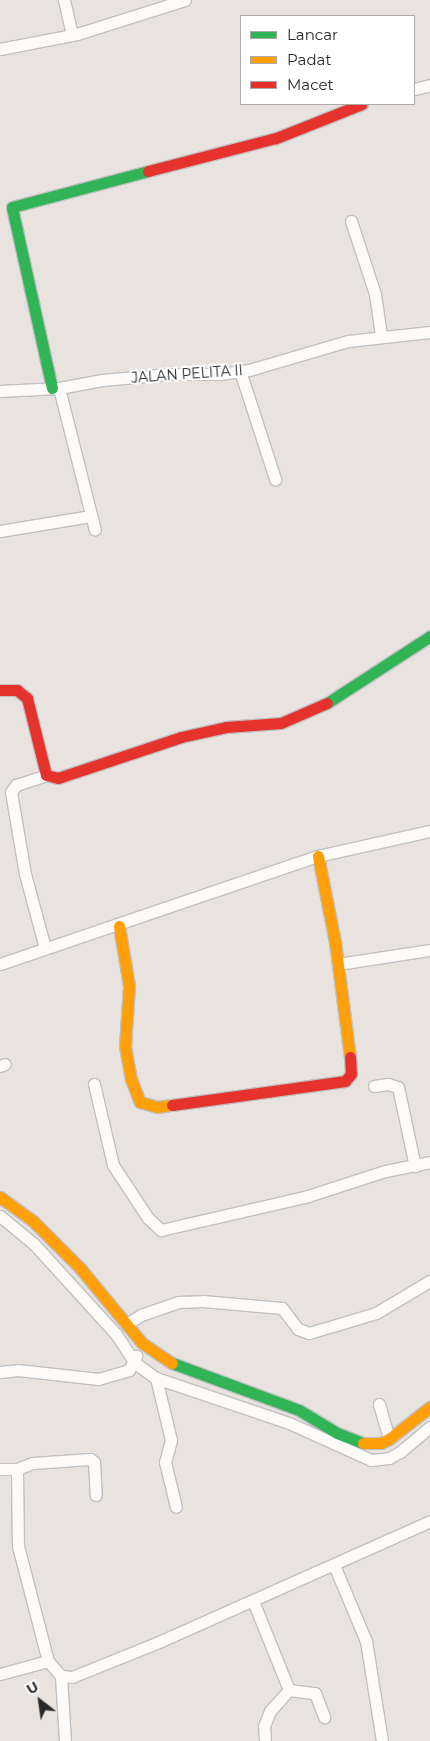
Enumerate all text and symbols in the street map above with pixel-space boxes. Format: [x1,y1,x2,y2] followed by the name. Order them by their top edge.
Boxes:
[240,15,415,105] legend
[287,25,338,44] text: Lancar
[287,50,332,69] text: Padat
[287,75,334,94] text: Macet
[131,362,243,386] street label: JALAN PELITA II
[15,1676,65,1726] north arrow
[23,1677,42,1699] text: U

